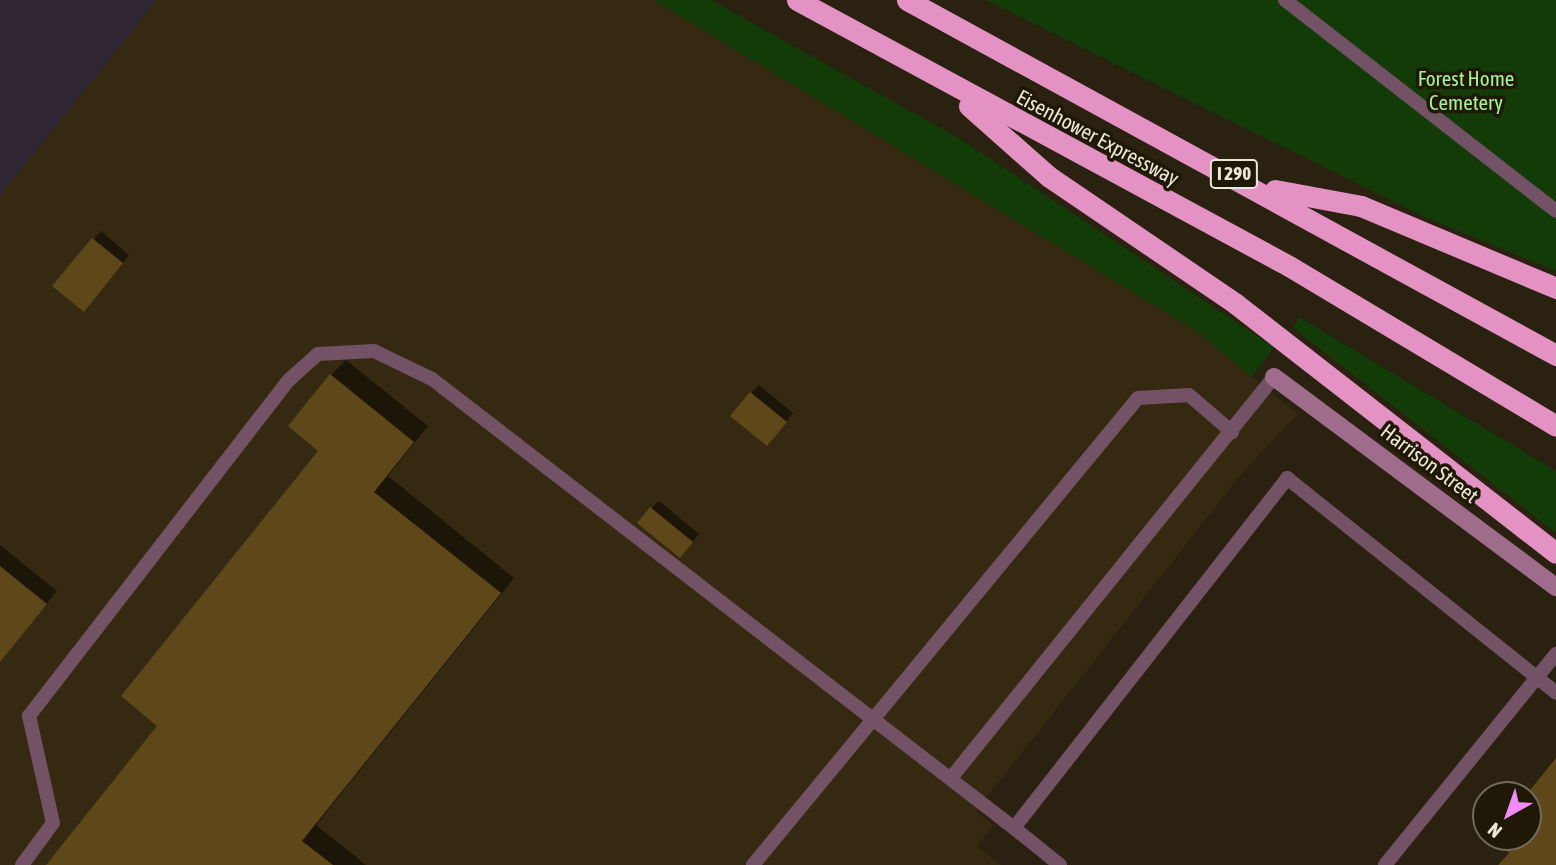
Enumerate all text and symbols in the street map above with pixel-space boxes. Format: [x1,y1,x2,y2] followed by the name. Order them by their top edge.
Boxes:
[1418,65,1514,115] park label: Forest Home Cemetery
[1012,84,1184,190] street label: Eisenhower Expressway
[1210,158,1258,190] road number: I 290
[1376,418,1484,508] street label: Harrison Street
[1472,781,1542,851] north arrow
[1483,819,1506,843] text: N

